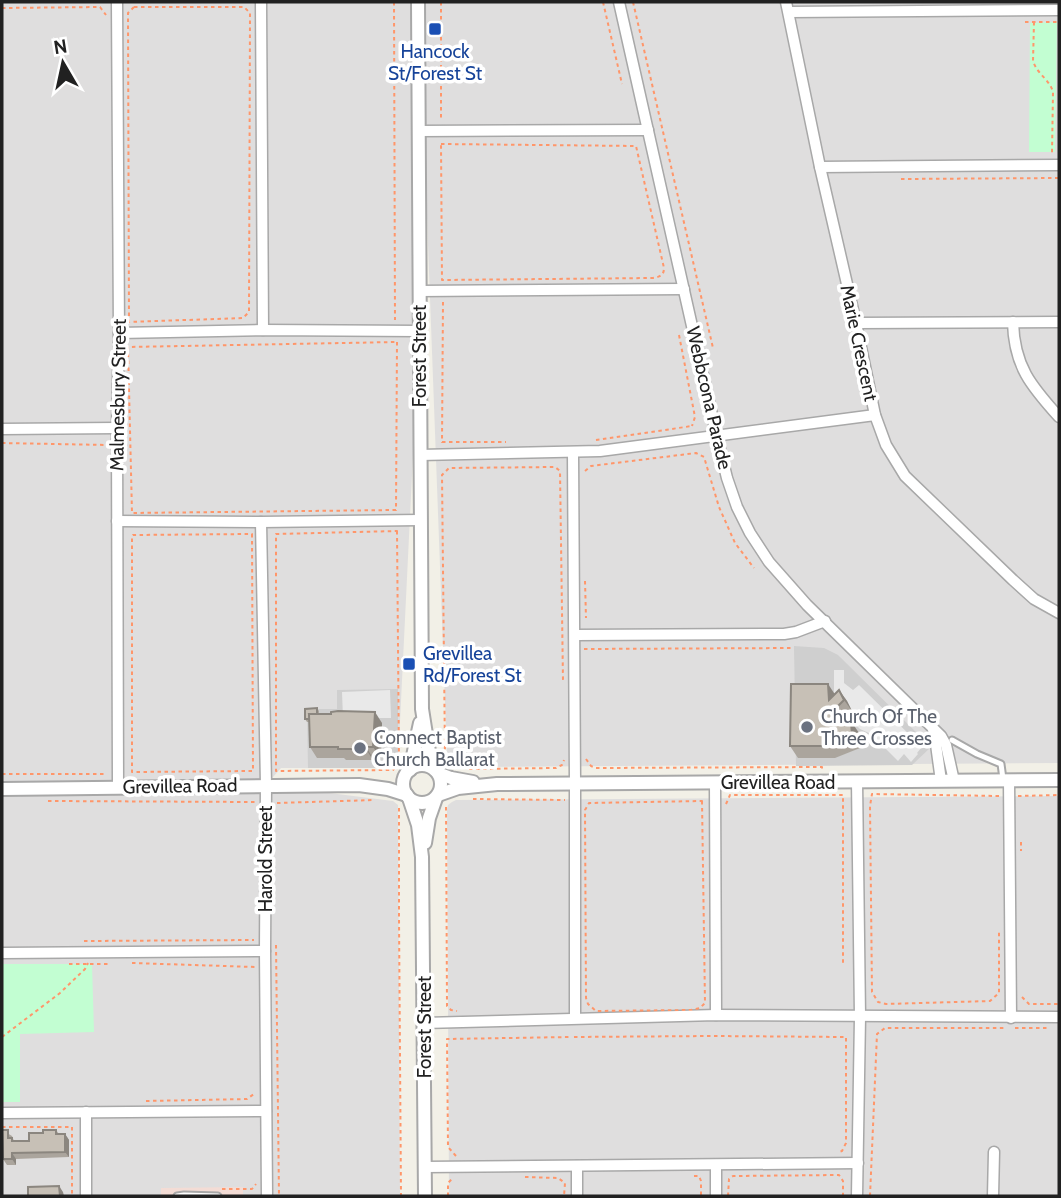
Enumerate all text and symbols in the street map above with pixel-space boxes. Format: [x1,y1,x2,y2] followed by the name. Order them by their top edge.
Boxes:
[427,21,443,37] marker: Hancock St/Forest St
[28,28,98,98] north arrow
[52,34,69,59] text: N
[388,40,483,85] place label: Hancock St/Forest St
[835,283,883,404] street label: Marie Crescent
[408,304,431,407] street label: Forest Street
[105,318,131,471] street label: Malmesbury Street
[681,324,737,472] street label: Webbcona Parade
[423,642,522,687] place label: Grevillea Rd/Forest St
[401,656,417,672] marker: Grevillea Rd/Forest St
[821,705,937,750] place label: Church Of The Three Crosses
[799,719,815,735] marker: Church Of The Three Crosses
[374,726,502,771] place label: Connect Baptist Church Ballarat
[352,740,368,756] marker: Connect Baptist Church Ballarat
[721,771,835,794] street label: Grevillea Road
[122,774,238,798] street label: Grevillea Road
[254,805,277,912] street label: Harold Street
[413,975,436,1078] street label: Forest Street

